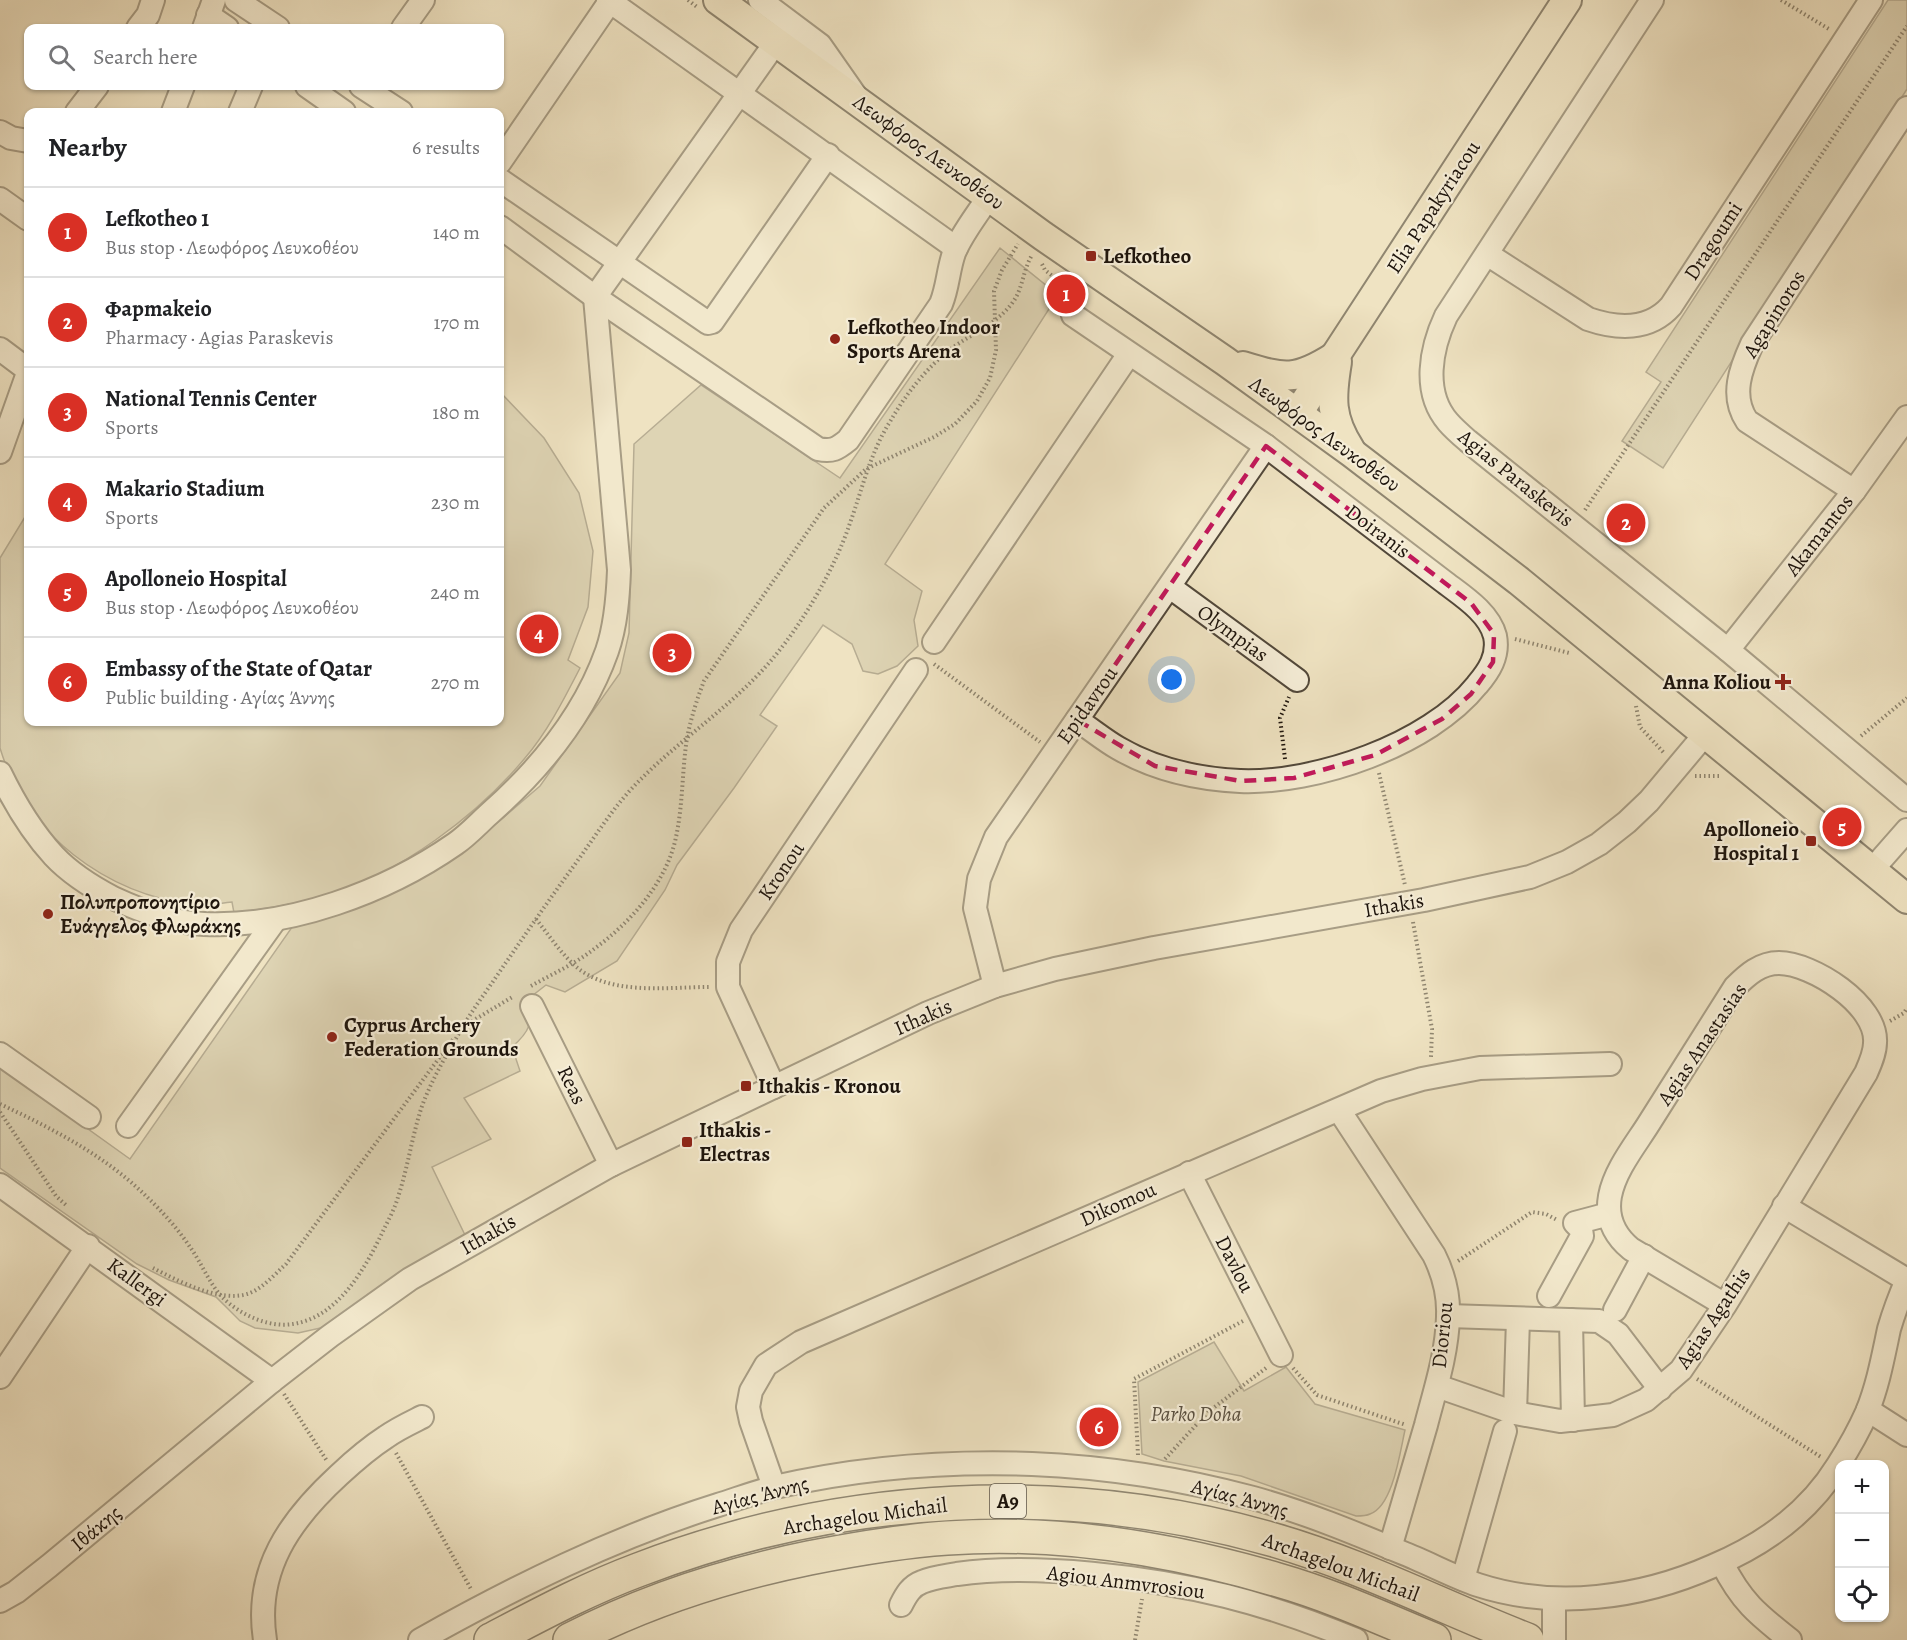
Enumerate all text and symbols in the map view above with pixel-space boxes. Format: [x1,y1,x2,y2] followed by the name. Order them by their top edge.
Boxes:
[24,24,504,90] search box
[45,41,78,74] icon: search
[93,42,198,72] text: Search here
[847,87,1010,216] street label: Λεωφόρος Λευκοθέου
[48,130,127,165] text: Nearby
[412,134,480,161] text: 6 results
[1380,135,1487,279] street label: Elia Papakyriacou
[1677,196,1749,286] street label: Dragoumi
[105,204,209,234] text: Lefkotheo 1
[64,219,71,246] text: 1
[433,219,480,246] text: 140 m
[105,234,359,261] text: Bus stop · Λεωφόρος Λευκοθέου
[1103,242,1191,270] place label: Lefkotheo
[1084,249,1098,263] marker: Lefkotheo
[1736,265,1812,364] street label: Agapinoros
[1046,272,1086,316] pin: 1
[105,294,212,324] text: Φapmakeio
[63,309,72,336] text: 2
[434,309,480,336] text: 170 m
[847,313,1000,365] place label: Lefkotheo Indoor Sports Arena
[105,324,333,351] text: Pharmacy · Agias Paraskevis
[828,332,842,346] marker: Lefkotheo Indoor Sports Arena
[1243,369,1406,498] street label: Λεωφόρος Λευκοθέου
[105,384,317,414] text: National Tennis Center
[63,399,72,426] text: 3
[432,399,480,426] text: 180 m
[105,414,158,441] text: Sports
[1452,422,1580,533] street label: Agias Paraskevis
[105,474,265,504] text: Makario Stadium
[1778,488,1860,582] street label: Akamantos
[63,489,72,516] text: 4
[431,489,480,516] text: 230 m
[1340,497,1416,565] street label: Doiranis
[1606,500,1646,546] pin: 2
[105,504,158,531] text: Sports
[105,564,287,594] text: Apolloneio Hospital
[63,579,72,606] text: 5
[430,579,480,606] text: 240 m
[105,594,359,621] text: Bus stop · Λεωφόρος Λευκοθέου
[1192,598,1274,668] street label: Olympias
[520,612,558,656] pin: 4
[652,630,692,676] pin: 3
[105,654,372,684] text: Embassy of the State of Qatar
[1050,660,1124,750] street label: Epidavrou
[1157,665,1186,694] your location
[1662,668,1772,696] place label: Anna Koliou
[63,669,72,696] text: 6
[431,669,480,696] text: 270 m
[1776,675,1790,689] marker: Anna Koliou
[105,684,335,711] text: Public building · Αγίας Άννης
[1822,804,1862,850] pin: 5
[1703,815,1799,867] place label: Apolloneio Hospital 1
[1804,834,1818,848] marker: Apolloneio Hospital 1
[751,836,811,906] street label: Kronou
[1362,886,1426,924] street label: Ithakis
[60,888,241,940] place label: Πολυπροπονητίριο Ευάγγελος Φλωράκης
[41,907,55,921] marker: Πολυπροπονητίριο Ευάγγελος Φλωράκης
[1650,977,1753,1112] street label: Agias Anastasias
[890,992,956,1042] street label: Ithakis
[344,1011,518,1063] place label: Cyprus Archery Federation Grounds
[325,1030,339,1044] marker: Cyprus Archery Federation Grounds
[551,1061,593,1109] street label: Reas
[758,1072,901,1100] place label: Ithakis - Kronou
[739,1079,753,1093] marker: Ithakis - Kronou
[699,1116,771,1168] place label: Ithakis - Electras
[680,1135,694,1149] marker: Ithakis - Electras
[1076,1175,1161,1233] street label: Dikomou
[455,1207,521,1261] street label: Ithakis
[1209,1231,1261,1298] street label: Davlou
[102,1251,172,1313] street label: Kallergi
[1668,1262,1757,1375] street label: Agias Agathis
[1425,1300,1459,1370] street label: Dioriou
[1151,1400,1242,1428] park label: Parko Doha
[1080,1404,1118,1450] pin: 6
[1835,1460,1889,1622] map controls
[1835,1460,1889,1514] button: +
[708,1469,811,1522] street label: Αγίας Άννης
[1188,1471,1291,1524] street label: Αγίας Άννης
[990,1484,1026,1518] road number: A9
[780,1491,949,1541] street label: Archagelou Michail
[65,1499,127,1557] street label: Ιθάκης
[1835,1514,1889,1568] button: −
[1258,1525,1423,1608] street label: Archagelou Michail
[1044,1558,1207,1606] street label: Agiou Anmvrosiou
[1835,1568,1889,1622] button: locate

